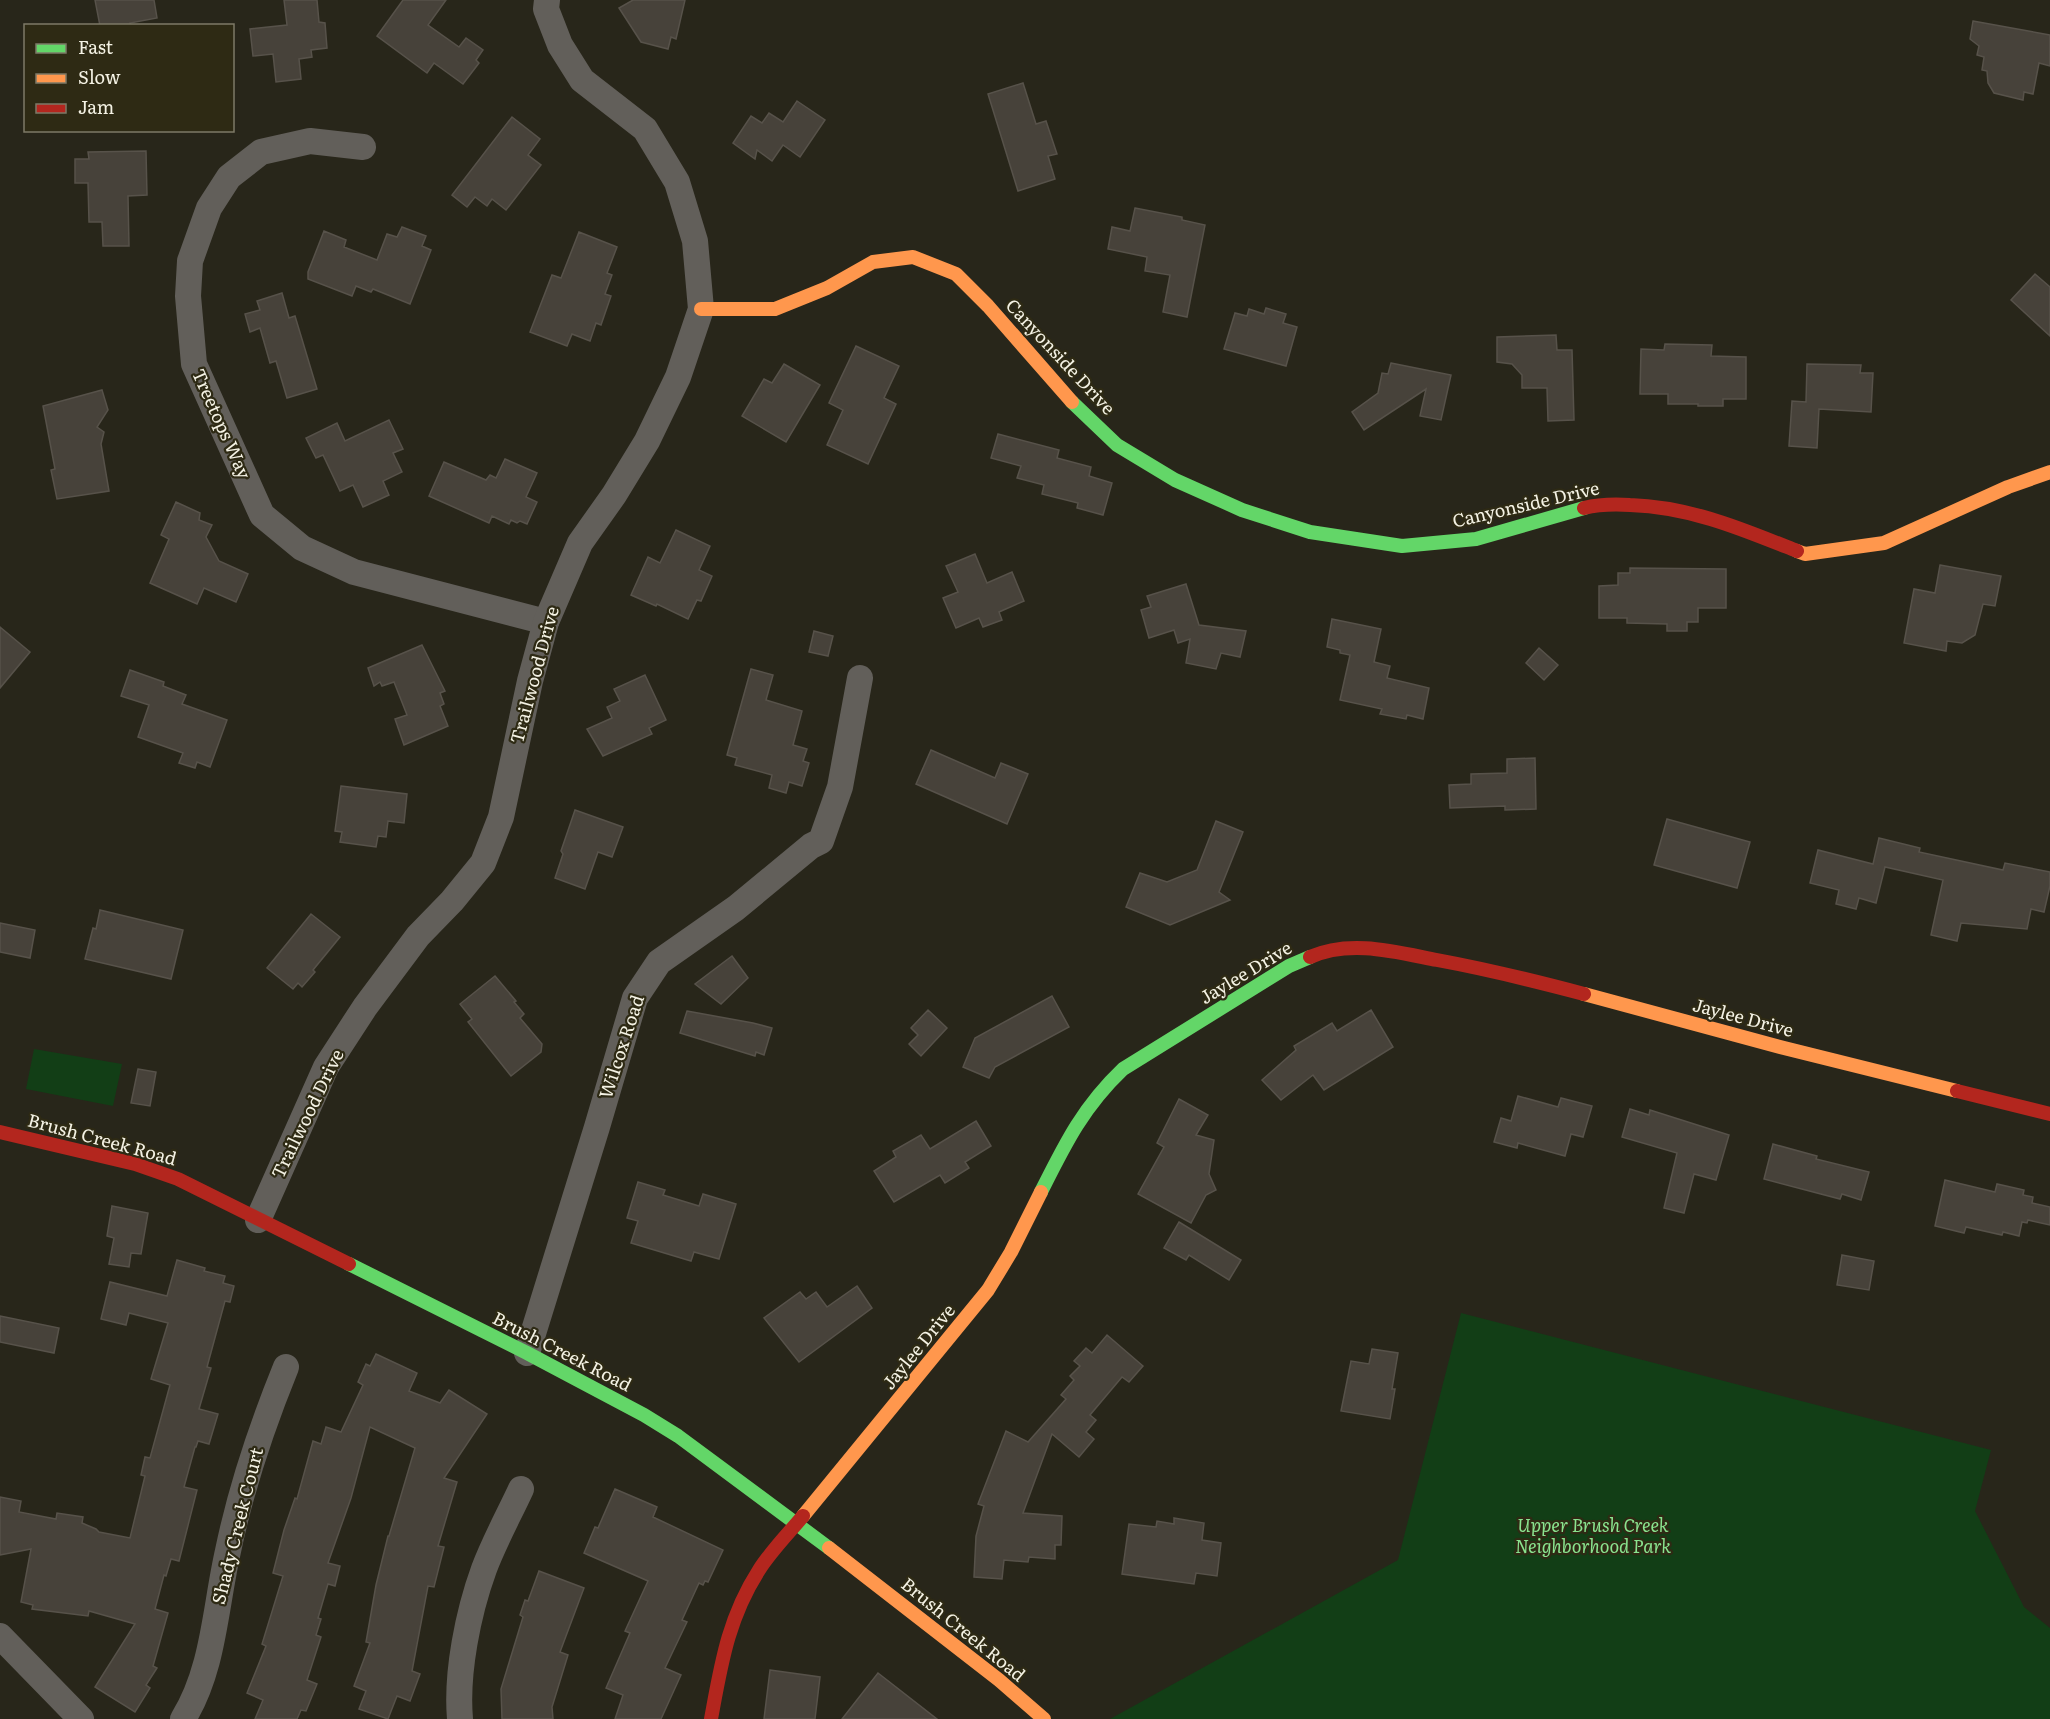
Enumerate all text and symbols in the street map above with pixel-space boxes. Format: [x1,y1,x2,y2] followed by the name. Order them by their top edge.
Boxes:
[24,24,234,132] legend
[78,33,114,60] text: Fast
[78,63,121,90] text: Slow
[78,93,114,120] text: Jam
[1000,292,1122,420] street label: Canyonside Drive
[186,364,259,483] street label: Treetops Way
[1450,474,1602,534] street label: Canyonside Drive
[502,603,565,746] street label: Trailwood Drive
[1194,934,1296,1010] street label: Jaylee Drive
[1690,990,1797,1043] street label: Jaylee Drive
[591,991,650,1102] street label: Wilcox Road
[264,1044,350,1183] street label: Trailwood Drive
[25,1106,180,1171] street label: Brush Creek Road
[875,1297,961,1395] street label: Jaylee Drive
[488,1304,637,1397] street label: Brush Creek Road
[204,1444,269,1607] street label: Shady Creek Court
[1515,1511,1671,1559] park label: Upper Brush Creek Neighborhood Park
[896,1570,1032,1687] street label: Brush Creek Road

